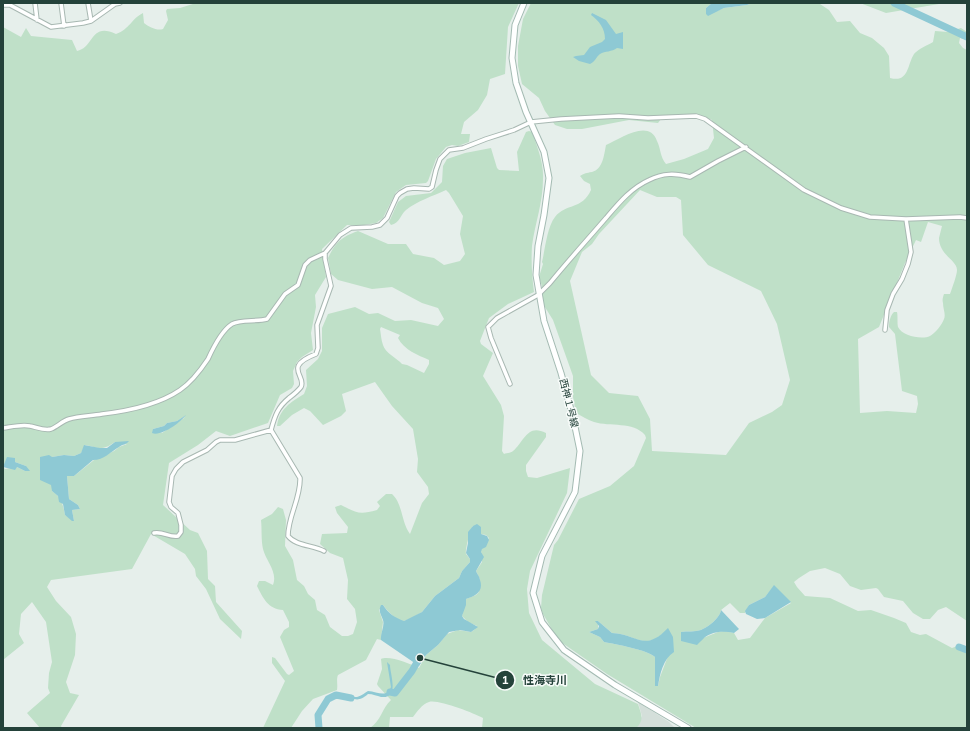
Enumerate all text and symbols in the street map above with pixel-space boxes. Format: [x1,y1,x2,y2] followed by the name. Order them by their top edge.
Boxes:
[557,377,581,429] street label: 西神１号線
[495,669,575,692] callout: 性海寺川
[501,672,509,687] text: 1
[523,673,567,687] text: 性海寺川

